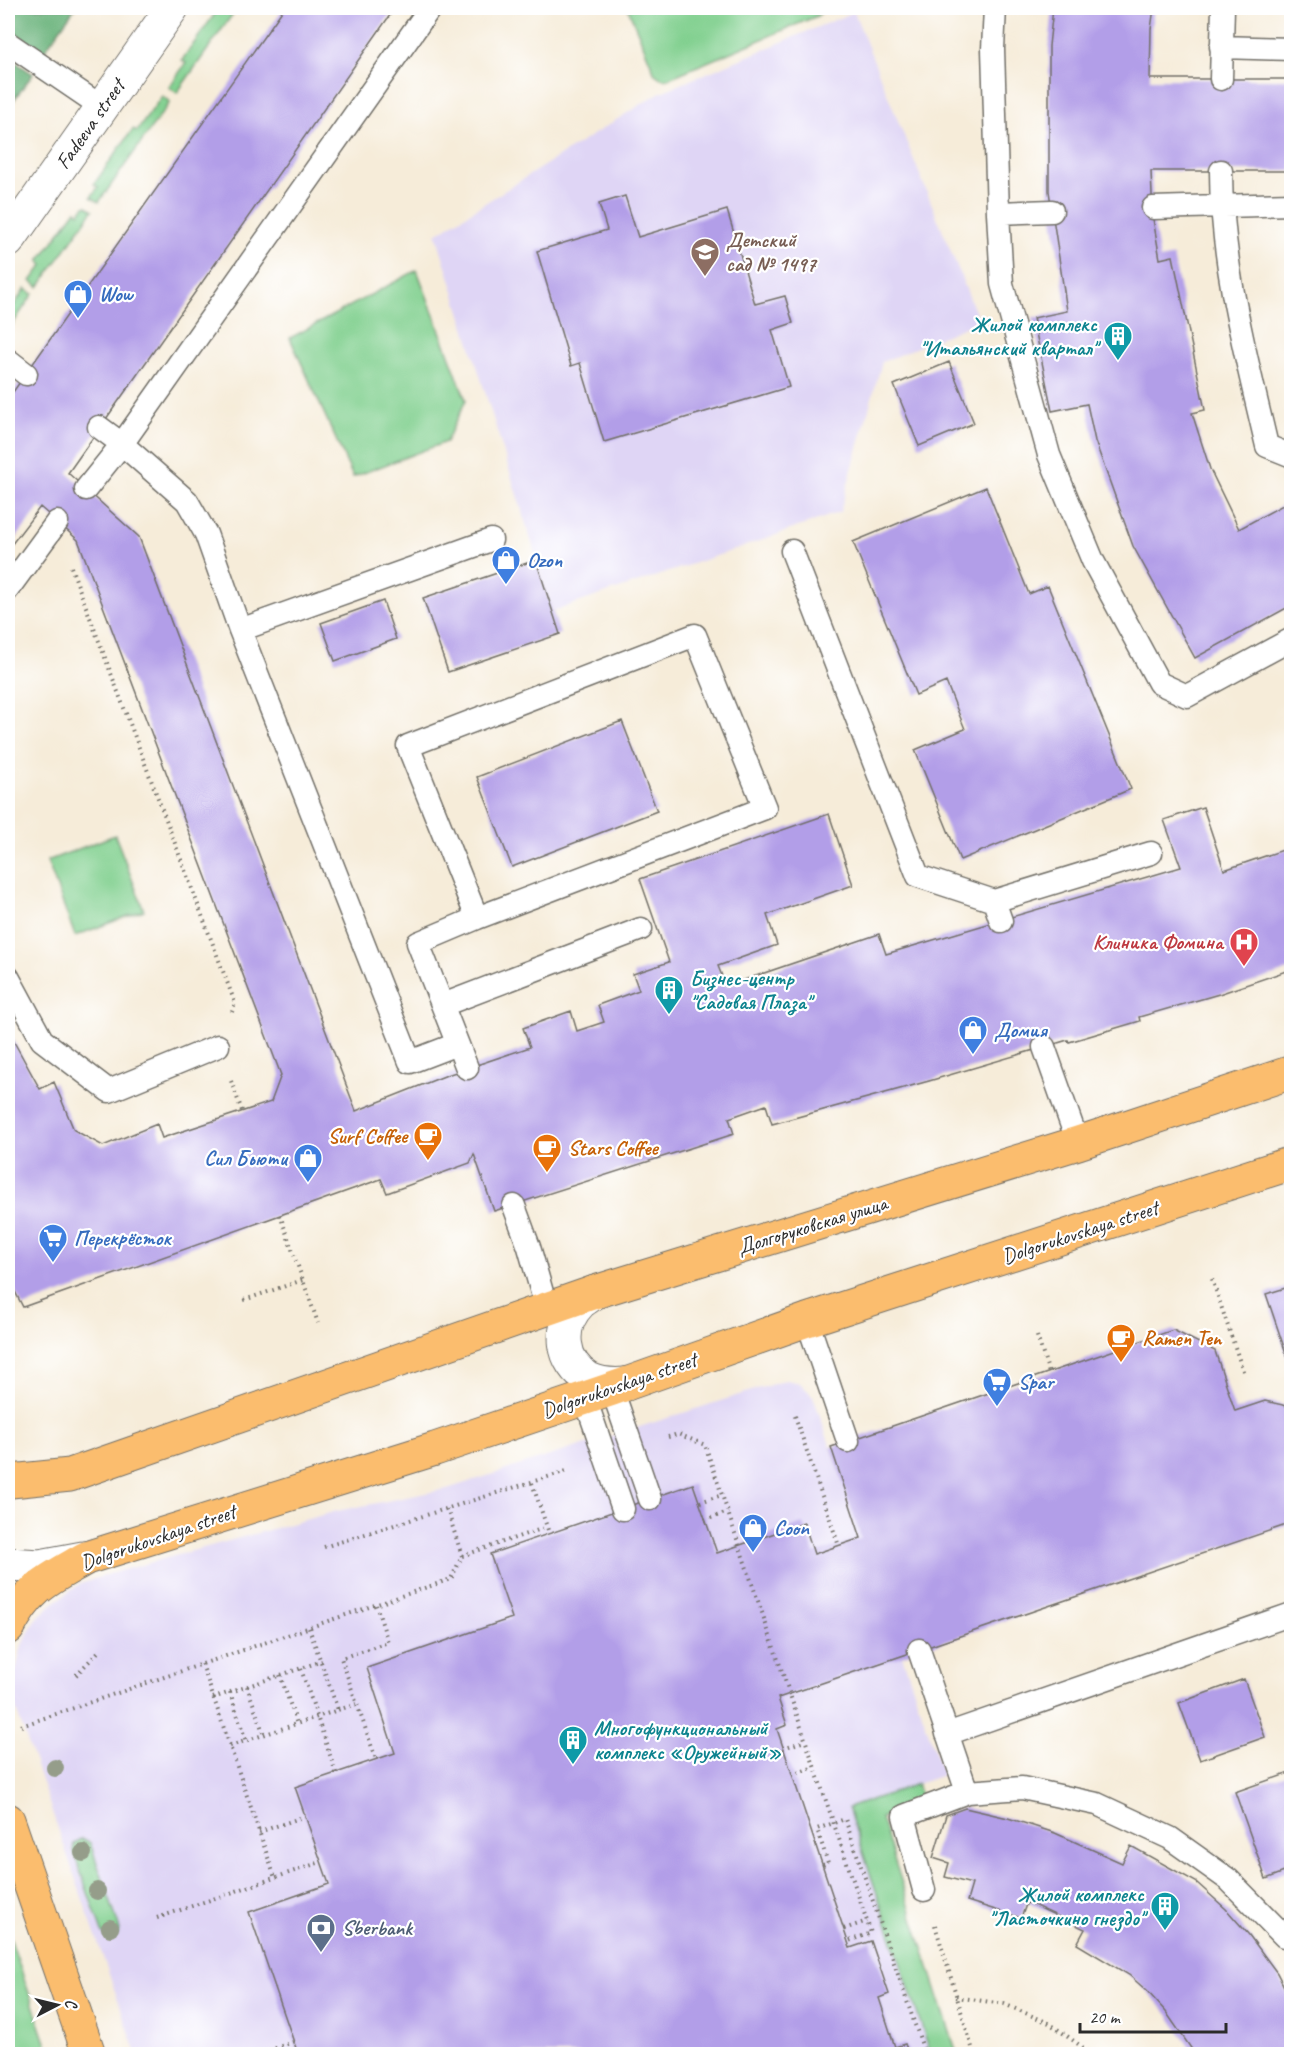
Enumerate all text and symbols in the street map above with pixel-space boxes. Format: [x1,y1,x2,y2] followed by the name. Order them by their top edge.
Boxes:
[50,72,132,174] street label: Fadeeva street
[726,227,818,277] place label: Детский сад № 1497
[689,236,721,278] school or university icon: Детский сад № 1497
[62,278,94,320] shop icon: Wow
[99,281,135,307] place label: Wow
[920,311,1102,361] place label: Жилой комплекс "Итальянский квартал"
[1102,320,1134,362] building icon: Жилой комплекс "Итальянский квартал"
[490,544,522,586] shop icon: Ozon
[527,547,562,573] place label: Ozon
[1228,926,1260,968] hospital icon: Клиника Фомина
[1093,929,1225,955] place label: Клиника Фомина
[690,965,816,1016] place label: Бизнес-центр "Садовая Плаза"
[653,974,685,1016] building icon: Бизнес-центр "Садовая Плаза"
[957,1014,989,1056] shop icon: Домия
[994,1017,1049,1043] place label: Домия
[412,1120,444,1162] cafe icon: Surf Coffee
[328,1123,409,1149] place label: Surf Coffee
[531,1132,563,1174] cafe icon: Stars Coffee
[568,1135,660,1161] place label: Stars Coffee
[292,1142,324,1184] shop icon: Сил Бьюти
[204,1145,289,1171] place label: Сил Бьюти
[734,1189,892,1260] street label: Долгоруковская улица
[999,1194,1164,1269] street label: Dolgorukovskaya street
[37,1222,69,1264] supermarket icon: Перекрёсток
[74,1225,172,1251] place label: Перекрёсток
[1105,1322,1137,1364] cafe icon: Ramen Ten
[1142,1325,1223,1351] place label: Ramen Ten
[538,1345,703,1424] street label: Dolgorukovskaya street
[981,1366,1013,1408] supermarket icon: Spar
[1018,1369,1056,1395] place label: Spar
[77,1497,242,1576] street label: Dolgorukovskaya street
[737,1512,769,1554] shop icon: Coon
[774,1515,810,1541] place label: Coon
[594,1715,781,1765] place label: Многофункциональный комплекс «Оружейный»
[557,1724,589,1766] building icon: Многофункциональный комплекс «Оружейный»
[989,1881,1149,1932] place label: Жилой комплекс "Ласточкино гнездо"
[1149,1890,1181,1932] building icon: Жилой комплекс "Ласточкино гнездо"
[305,1912,337,1954] bank icon: Sberbank
[342,1915,414,1941] place label: Sberbank
[27,1975,87,2035] north arrow
[1080,1996,1226,2034] scale bar
[60,1998,82,2011] text: С
[1089,2006,1122,2028] text: 20 m

